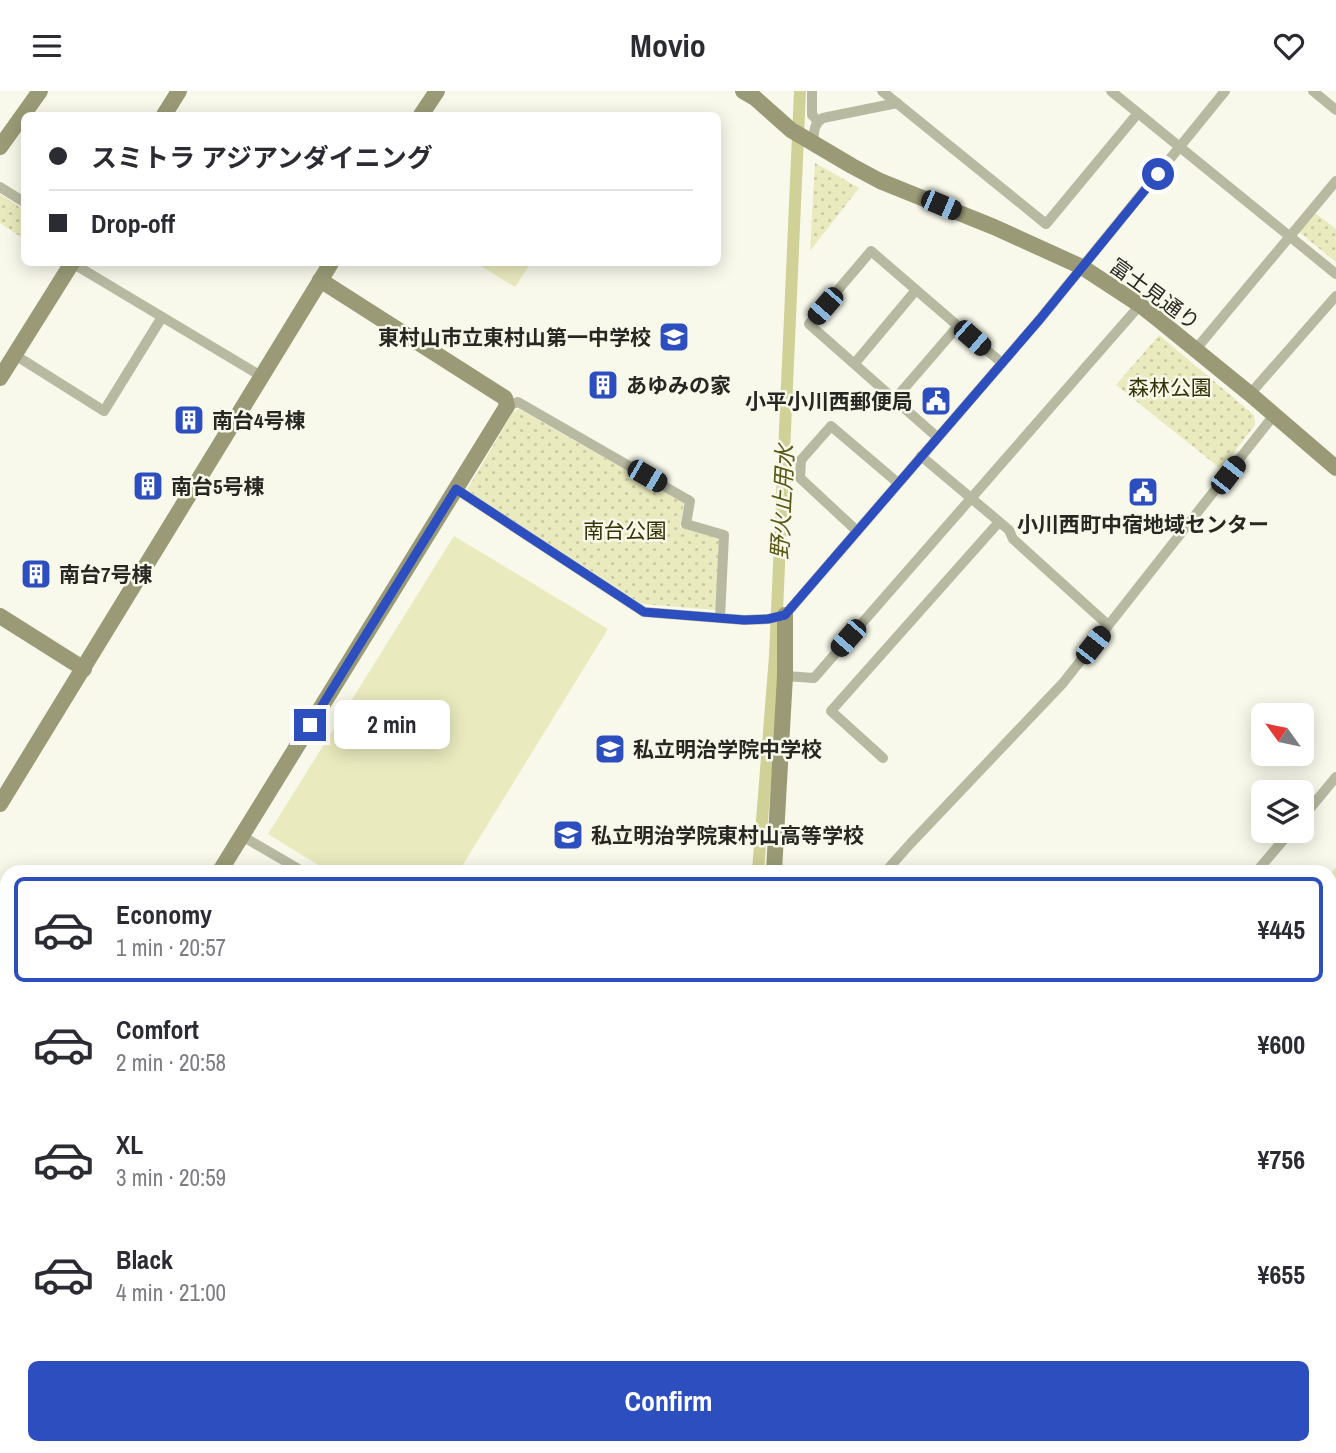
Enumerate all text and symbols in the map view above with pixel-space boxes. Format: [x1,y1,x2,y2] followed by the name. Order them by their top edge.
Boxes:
[630,24,706,67] text: Movio
[28,27,66,65] icon: menu
[1270,27,1308,65] icon: heart
[91,140,433,175] text: スミトラ アジアンダイニング
[1142,158,1174,190] route start
[918,187,965,223] car
[91,206,175,241] text: Drop-off
[1104,251,1206,337] street label: 富士見通り
[804,283,847,329] car
[950,316,995,360] car
[657,320,691,354] school or university icon: 東村山市立東村山第一中学校
[378,323,651,352] place label: 東村山市立東村山第一中学校
[586,368,620,402] building icon: あゆみの家
[626,371,731,400] place label: あゆみの家
[1128,373,1212,402] park label: 森林公園
[919,384,953,418] public building icon: 小平小川西郵便局
[745,387,913,416] place label: 小平小川西郵便局
[172,403,206,437] building icon: 南台4号棟
[212,406,306,435] place label: 南台4号棟
[764,441,801,560] water label: 野火止用水
[1207,452,1250,498] car
[624,456,671,496] car
[131,469,165,503] building icon: 南台5号棟
[171,472,265,501] place label: 南台5号棟
[1126,475,1160,509] public building icon: 小川西町中宿地域センター
[1017,510,1269,539] place label: 小川西町中宿地域センター
[583,516,667,545] park label: 南台公園
[19,557,53,591] building icon: 南台7号棟
[59,560,153,589] place label: 南台7号棟
[827,615,870,661] car
[1072,622,1115,668] car
[334,701,450,749] callout: 2 min
[1251,703,1314,767] north arrow
[1251,703,1314,843] map controls
[294,709,326,741] route end
[367,709,417,740] text: 2 min
[593,732,627,766] school or university icon: 私立明治学院中学校
[633,735,822,764] place label: 私立明治学院中学校
[1251,780,1314,843] button: layers
[551,818,585,852] school or university icon: 私立明治学院東村山高等学校
[591,821,864,850] place label: 私立明治学院東村山高等学校
[116,897,212,932] text: Economy
[32,898,95,961] icon: car
[1258,912,1305,947] text: ¥445
[116,932,226,963] text: 1 min · 20:57
[116,1012,199,1047] text: Comfort
[32,1013,95,1076] icon: car
[1258,1027,1305,1062] text: ¥600
[116,1047,226,1078] text: 2 min · 20:58
[116,1127,143,1162] text: XL
[32,1128,95,1191] icon: car
[1258,1142,1305,1177] text: ¥756
[116,1162,226,1193] text: 3 min · 20:59
[116,1242,173,1277] text: Black
[32,1243,95,1306] icon: car
[1258,1257,1305,1292] text: ¥655
[116,1277,226,1308] text: 4 min · 21:00
[28,1361,1309,1441] button: Confirm

